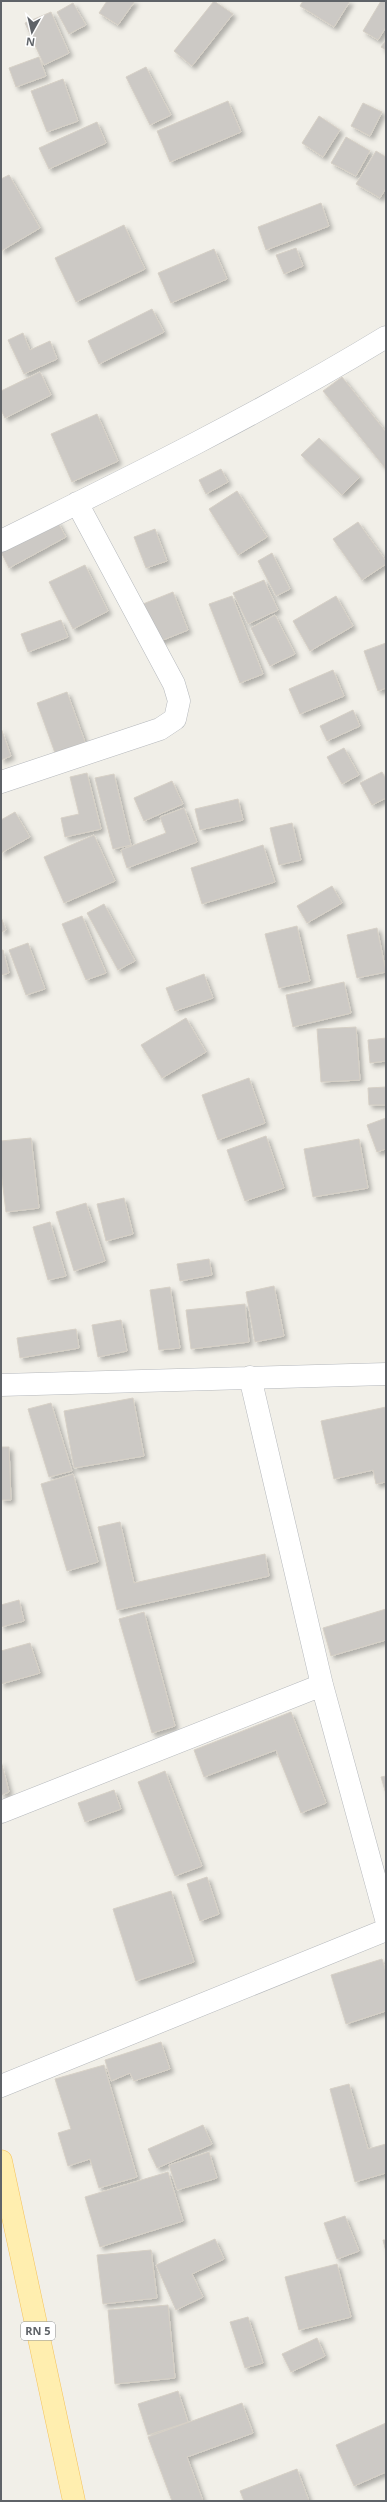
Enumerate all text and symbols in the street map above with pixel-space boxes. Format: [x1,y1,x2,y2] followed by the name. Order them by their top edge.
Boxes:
[12,12,52,52] north arrow
[25,34,36,50] text: N
[21,2322,55,2340] road number: RN 5

